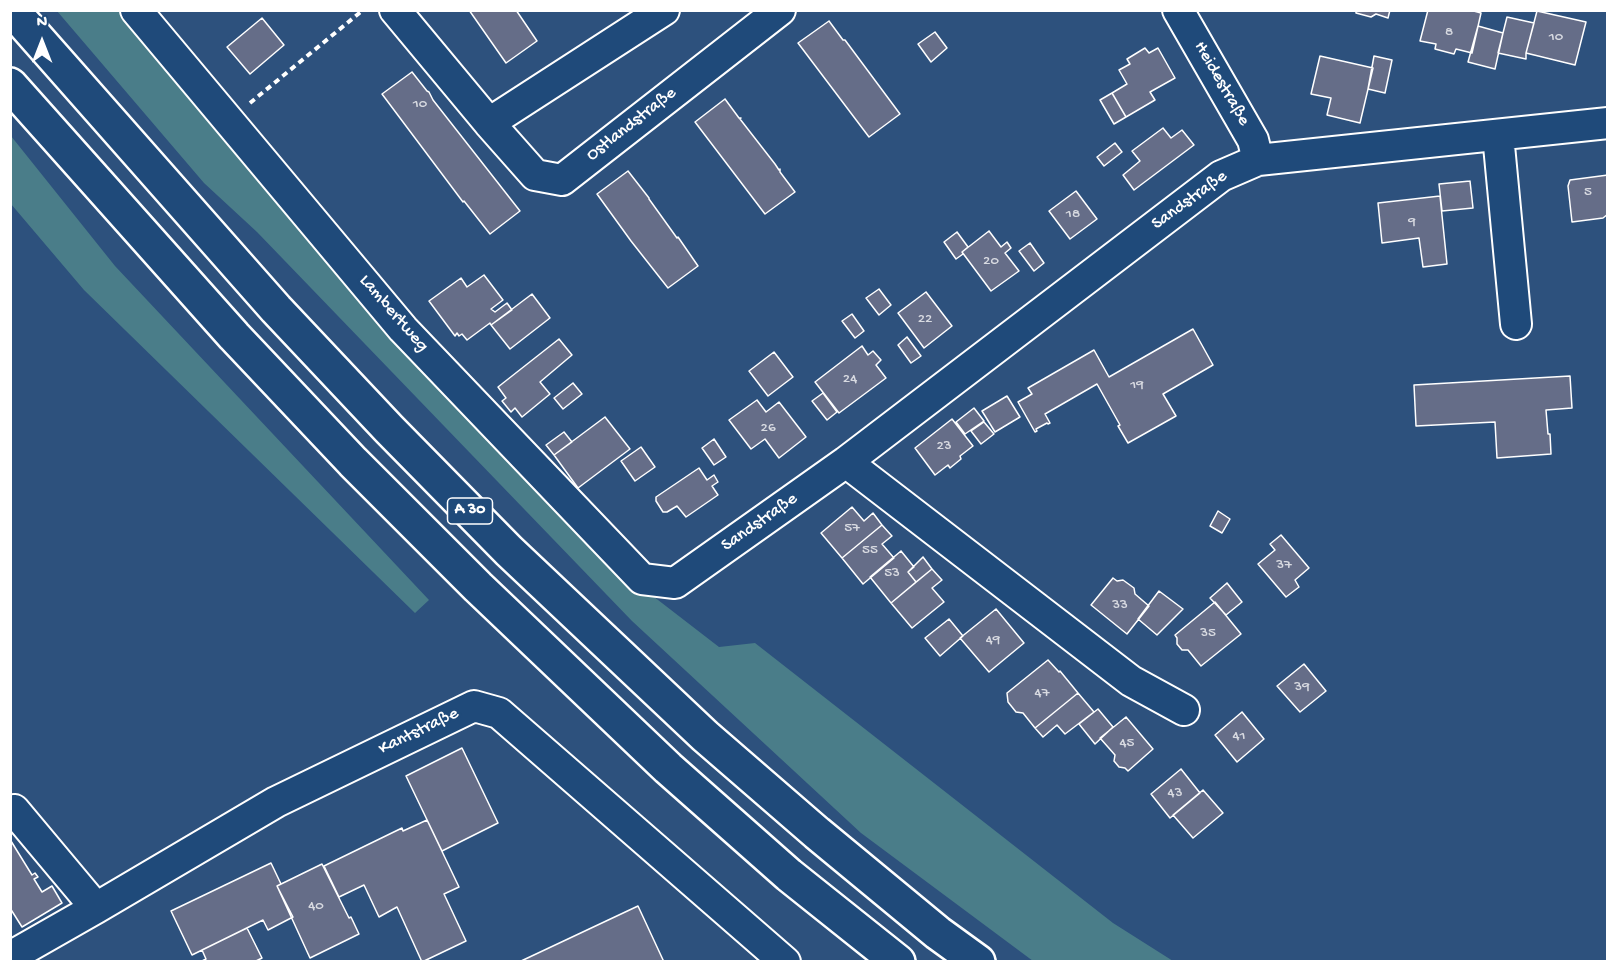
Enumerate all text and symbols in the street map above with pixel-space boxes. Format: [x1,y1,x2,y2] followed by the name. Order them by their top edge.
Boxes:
[12,12,72,72] north arrow
[37,14,47,33] text: N
[1445,24,1453,42] house number: 8
[1549,29,1563,47] house number: 10
[1188,38,1254,130] street label: Heidestraße
[583,83,681,167] street label: Ostlandstraße
[413,96,427,114] house number: 10
[1148,166,1232,236] street label: Sandstraße
[1584,184,1592,202] house number: 5
[1066,206,1080,224] house number: 18
[1408,214,1416,232] house number: 9
[983,253,999,271] house number: 20
[354,271,432,357] street label: Lambertweg
[918,311,932,329] house number: 22
[843,371,857,389] house number: 24
[1130,377,1144,395] house number: 19
[761,420,775,438] house number: 26
[936,438,952,456] house number: 23
[718,489,802,557] street label: Sandstraße
[448,498,492,524] road number: A 30
[844,520,860,538] house number: 57
[862,542,878,560] house number: 55
[1276,557,1292,575] house number: 37
[884,565,900,583] house number: 53
[1112,597,1128,615] house number: 33
[1200,625,1216,643] house number: 35
[986,632,1000,650] house number: 49
[1294,679,1310,697] house number: 39
[1035,685,1049,703] house number: 47
[375,703,463,761] street label: Kantstraße
[1232,728,1246,746] house number: 41
[1120,735,1134,753] house number: 45
[1168,785,1182,803] house number: 43
[308,898,324,916] house number: 40

